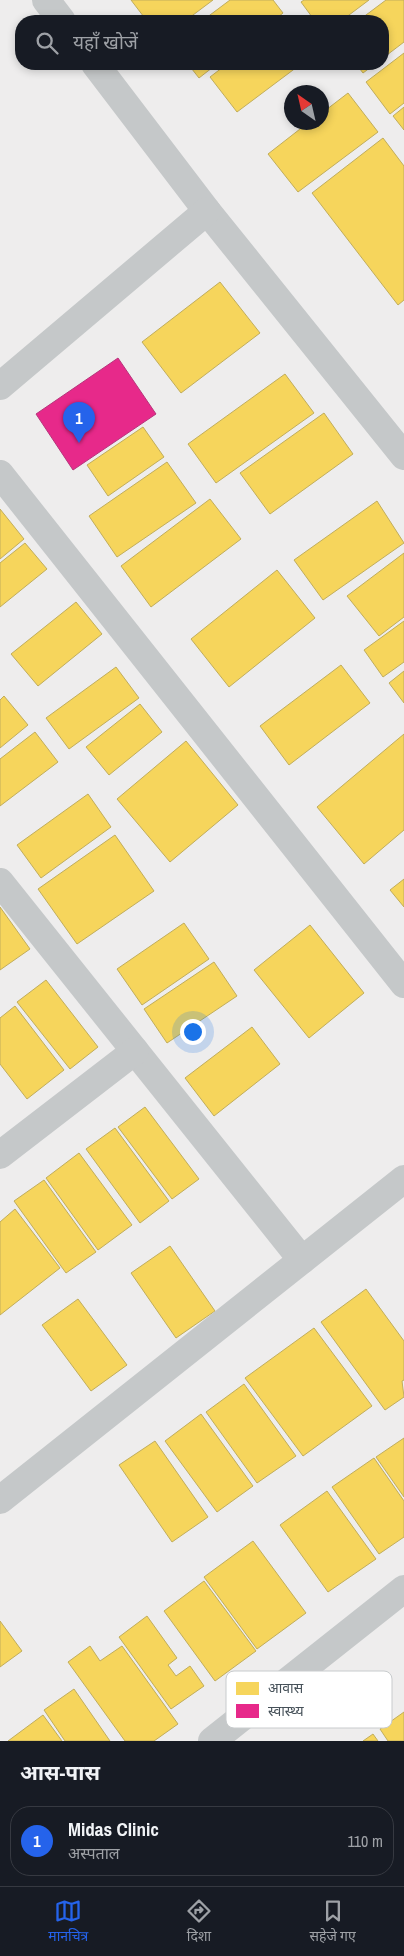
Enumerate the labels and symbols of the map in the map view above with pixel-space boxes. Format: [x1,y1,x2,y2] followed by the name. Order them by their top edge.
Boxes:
[284,85,329,130] north arrow
[63,402,95,443] pin: 1
[180,1019,206,1045] your location
[226,1671,392,1728] legend
[268,1679,304,1697] text: आवास
[268,1702,304,1720] text: स्वास्थ्य

